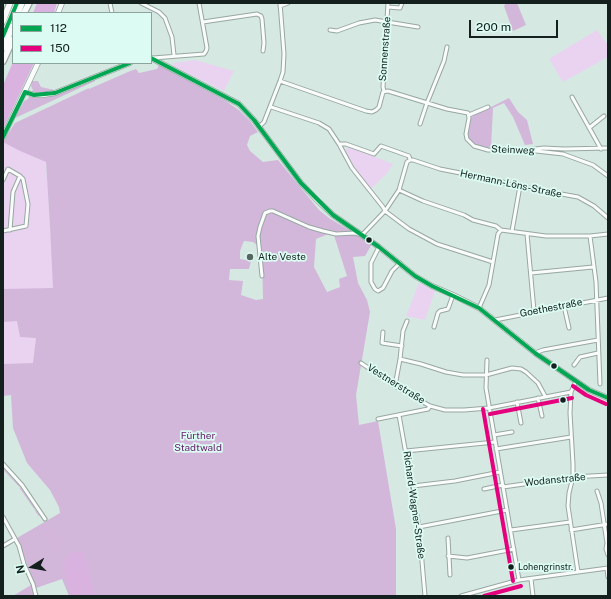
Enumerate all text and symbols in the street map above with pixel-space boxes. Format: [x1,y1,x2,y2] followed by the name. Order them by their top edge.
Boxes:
[12,12,152,64] legend
[471,12,560,38] scale bar
[377,16,393,82] street label: Sonnenstraße
[476,20,511,34] text: 200 m
[50,21,67,35] text: 112
[50,41,70,55] text: 150
[491,143,535,157] street label: Steinweg
[459,167,563,201] street label: Hermann-Löns-Straße
[364,235,374,245] unlabelled marker
[258,251,306,263] place label: Alte Veste
[245,252,255,262] marker: Alte Veste
[519,296,583,320] street label: Goethestraße
[549,361,559,371] unlabelled marker
[365,362,427,406] street label: Vestnerstraße
[558,395,568,405] unlabelled marker
[174,430,222,454] park label: Fürther Stadtwald
[400,450,428,560] street label: Richard-Wagner-Straße
[524,471,586,489] street label: Wodanstraße
[12,547,52,587] north arrow
[506,562,516,572] marker: Lohengrinstr.
[518,562,573,572] place label: Lohengrinstr.
[14,564,27,575] text: N

